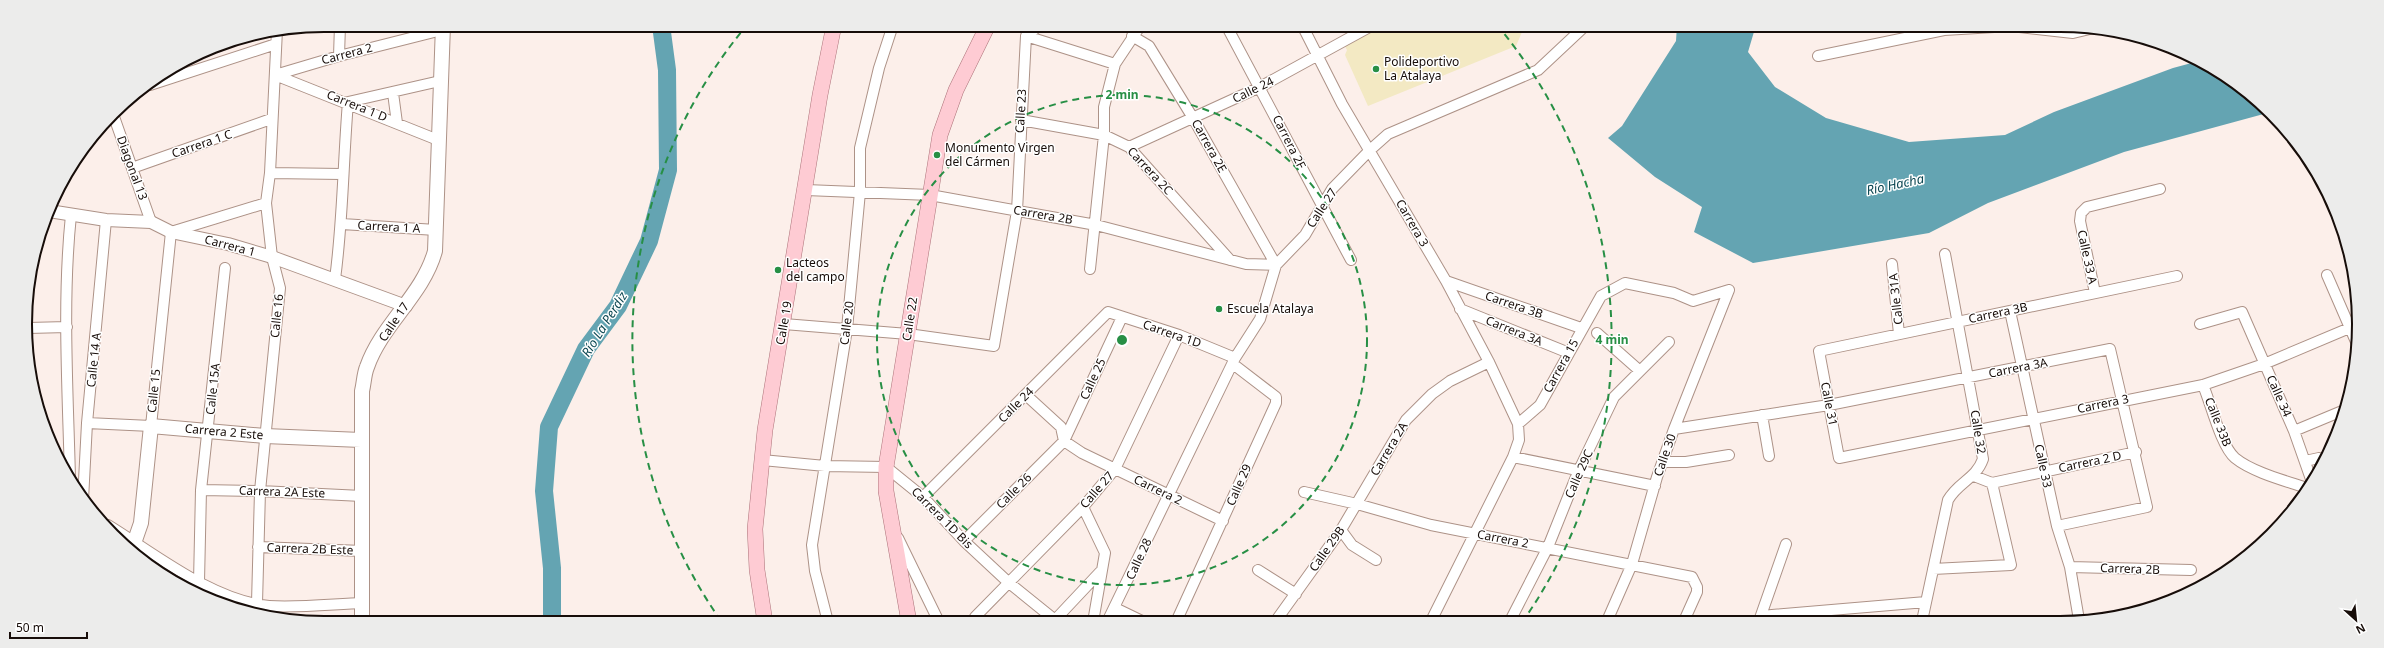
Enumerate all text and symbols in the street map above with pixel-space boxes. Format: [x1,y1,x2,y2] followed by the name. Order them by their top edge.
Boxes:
[319,39,374,68] street label: Carrera 2
[1384,53,1459,84] place label: Polideportivo La Atalaya
[1371,64,1381,74] marker: Polideportivo La Atalaya
[1229,72,1276,107] street label: Calle 24
[324,86,390,126] street label: Carrera 1 D
[1105,86,1139,103] text: 2 min
[1011,88,1030,133] street label: Calle 23
[1269,112,1310,172] street label: Carrera 2F
[1188,116,1231,176] street label: Carrera 2E
[169,125,235,162] street label: Carrera 1 C
[113,133,152,202] street label: Diagonal 13
[945,139,1055,170] place label: Monumento Virgen del Cármen
[1124,143,1177,199] street label: Carrera 2C
[932,150,942,160] marker: Monumento Virgen del Cármen
[1865,169,1926,199] water label: Río Hacha
[1302,184,1341,231] street label: Calle 27
[1392,196,1433,250] street label: Carrera 3
[1012,201,1074,228] street label: Carrera 2B
[357,216,421,237] street label: Carrera 1 A
[2073,228,2102,286] street label: Calle 33 A
[203,231,258,260] street label: Carrera 1
[786,254,845,285] place label: Lacteos del campo
[773,265,783,275] marker: Lacteos del campo
[1884,272,1907,326] street label: Calle 31A
[1483,287,1545,322] street label: Carrera 3B
[577,288,631,360] water label: Río La Perdiz
[266,293,287,339] street label: Calle 16
[898,296,921,342] street label: Calle 22
[1967,298,2029,327] street label: Carrera 3B
[374,299,413,345] street label: Calle 17
[771,300,796,346] street label: Calle 19
[835,300,858,346] street label: Calle 20
[1227,300,1314,317] place label: Escuela Atalaya
[1214,304,1224,314] marker: Escuela Atalaya
[1483,311,1545,350] street label: Carrera 3A
[1141,316,1204,352] street label: Carrera 1D
[82,331,105,388] street label: Calle 14 A
[1595,331,1629,348] text: 4 min
[1115,333,1129,347] centre of rings
[1539,336,1582,396] street label: Carrera 15
[1987,353,2049,382] street label: Carrera 3A
[1076,355,1110,402] street label: Calle 25
[201,362,224,416] street label: Calle 15A
[143,368,164,414] street label: Calle 15
[2263,372,2296,420] street label: Calle 34
[1817,381,1842,427] street label: Calle 31
[994,383,1037,426] street label: Calle 24
[2076,390,2130,417] street label: Carrera 3
[2201,395,2236,449] street label: Calle 33B
[1967,409,1990,455] street label: Calle 32
[1366,418,1411,479] street label: Carrera 2A
[184,420,264,443] street label: Carrera 2 Este
[1649,431,1680,478] street label: Calle 30
[2031,443,2056,489] street label: Calle 33
[1560,446,1597,501] street label: Calle 29C
[2057,446,2123,476] street label: Carrera 2 D
[1222,461,1255,508] street label: Calle 29
[1076,467,1118,512] street label: Calle 27
[992,469,1035,512] street label: Calle 26
[1131,470,1186,509] street label: Carrera 2
[238,481,326,502] street label: Carrera 2A Este
[908,483,977,552] street label: Carrera 1D Bis
[1305,522,1349,575] street label: Calle 29B
[1476,525,1530,552] street label: Carrera 2
[1122,535,1156,582] street label: Calle 28
[266,538,354,559] street label: Carrera 2B Este
[2100,559,2160,578] street label: Carrera 2B
[2336,600,2376,640] north arrow
[10,614,87,640] scale bar
[16,619,44,636] text: 50 m
[2353,621,2368,638] text: N

